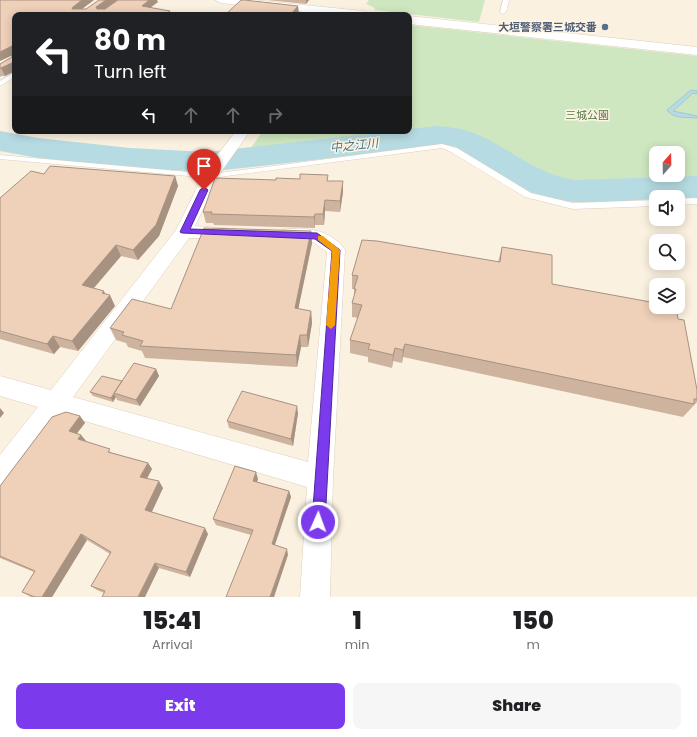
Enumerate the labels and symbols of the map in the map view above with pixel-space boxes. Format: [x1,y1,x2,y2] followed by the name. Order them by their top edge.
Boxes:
[498,19,597,35] place label: 大垣警察署三城交番
[600,22,610,32] marker: 大垣警察署三城交番
[565,107,609,123] park label: 三城公園
[329,134,381,156] water label: 中之江川
[649,146,685,182] north arrow
[187,149,221,190] pin
[297,501,339,543] position arrow

